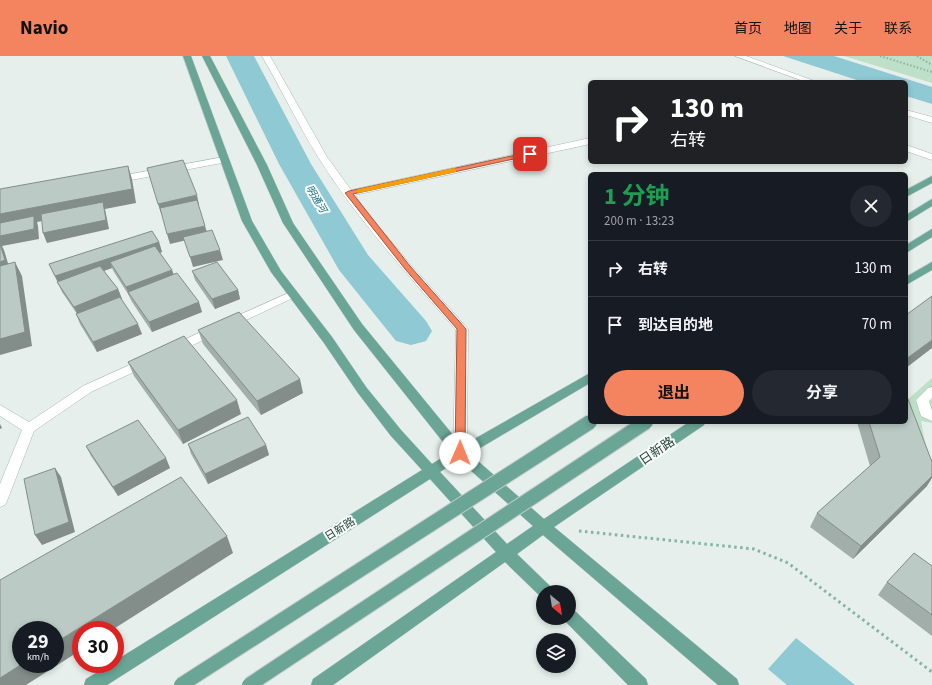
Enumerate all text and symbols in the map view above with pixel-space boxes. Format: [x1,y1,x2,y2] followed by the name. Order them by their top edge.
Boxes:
[20,15,68,42] text: Navio
[734,19,762,39] text: 首页
[784,19,812,39] text: 地图
[834,19,862,39] text: 关于
[884,19,912,39] text: 联系
[670,88,744,128] text: 130 m
[604,96,656,148] icon: right
[670,128,706,153] text: 右转
[513,137,547,171] pin
[519,143,541,165] icon: arrive
[604,179,669,214] text: 1 分钟
[302,183,331,217] water label: 明通河
[850,185,892,227] button: close
[604,212,674,230] text: 200 m · 13:23
[604,258,626,280] icon: right
[854,258,892,279] text: 130 m
[638,259,668,280] text: 右转
[604,314,626,336] icon: arrive
[862,314,892,335] text: 70 m
[638,315,713,336] text: 到达目的地
[604,370,744,416] button: 退出
[752,370,892,416] button: 分享
[439,432,481,474] position arrow
[636,433,678,469] street label: 日新路
[322,514,358,544] street label: 日新路
[536,585,576,625] north arrow
[536,585,576,673] map controls
[72,621,124,673] speed limit sign: 30
[27,628,49,656] text: 29
[536,633,576,673] button: layers
[27,650,49,664] text: km/h

